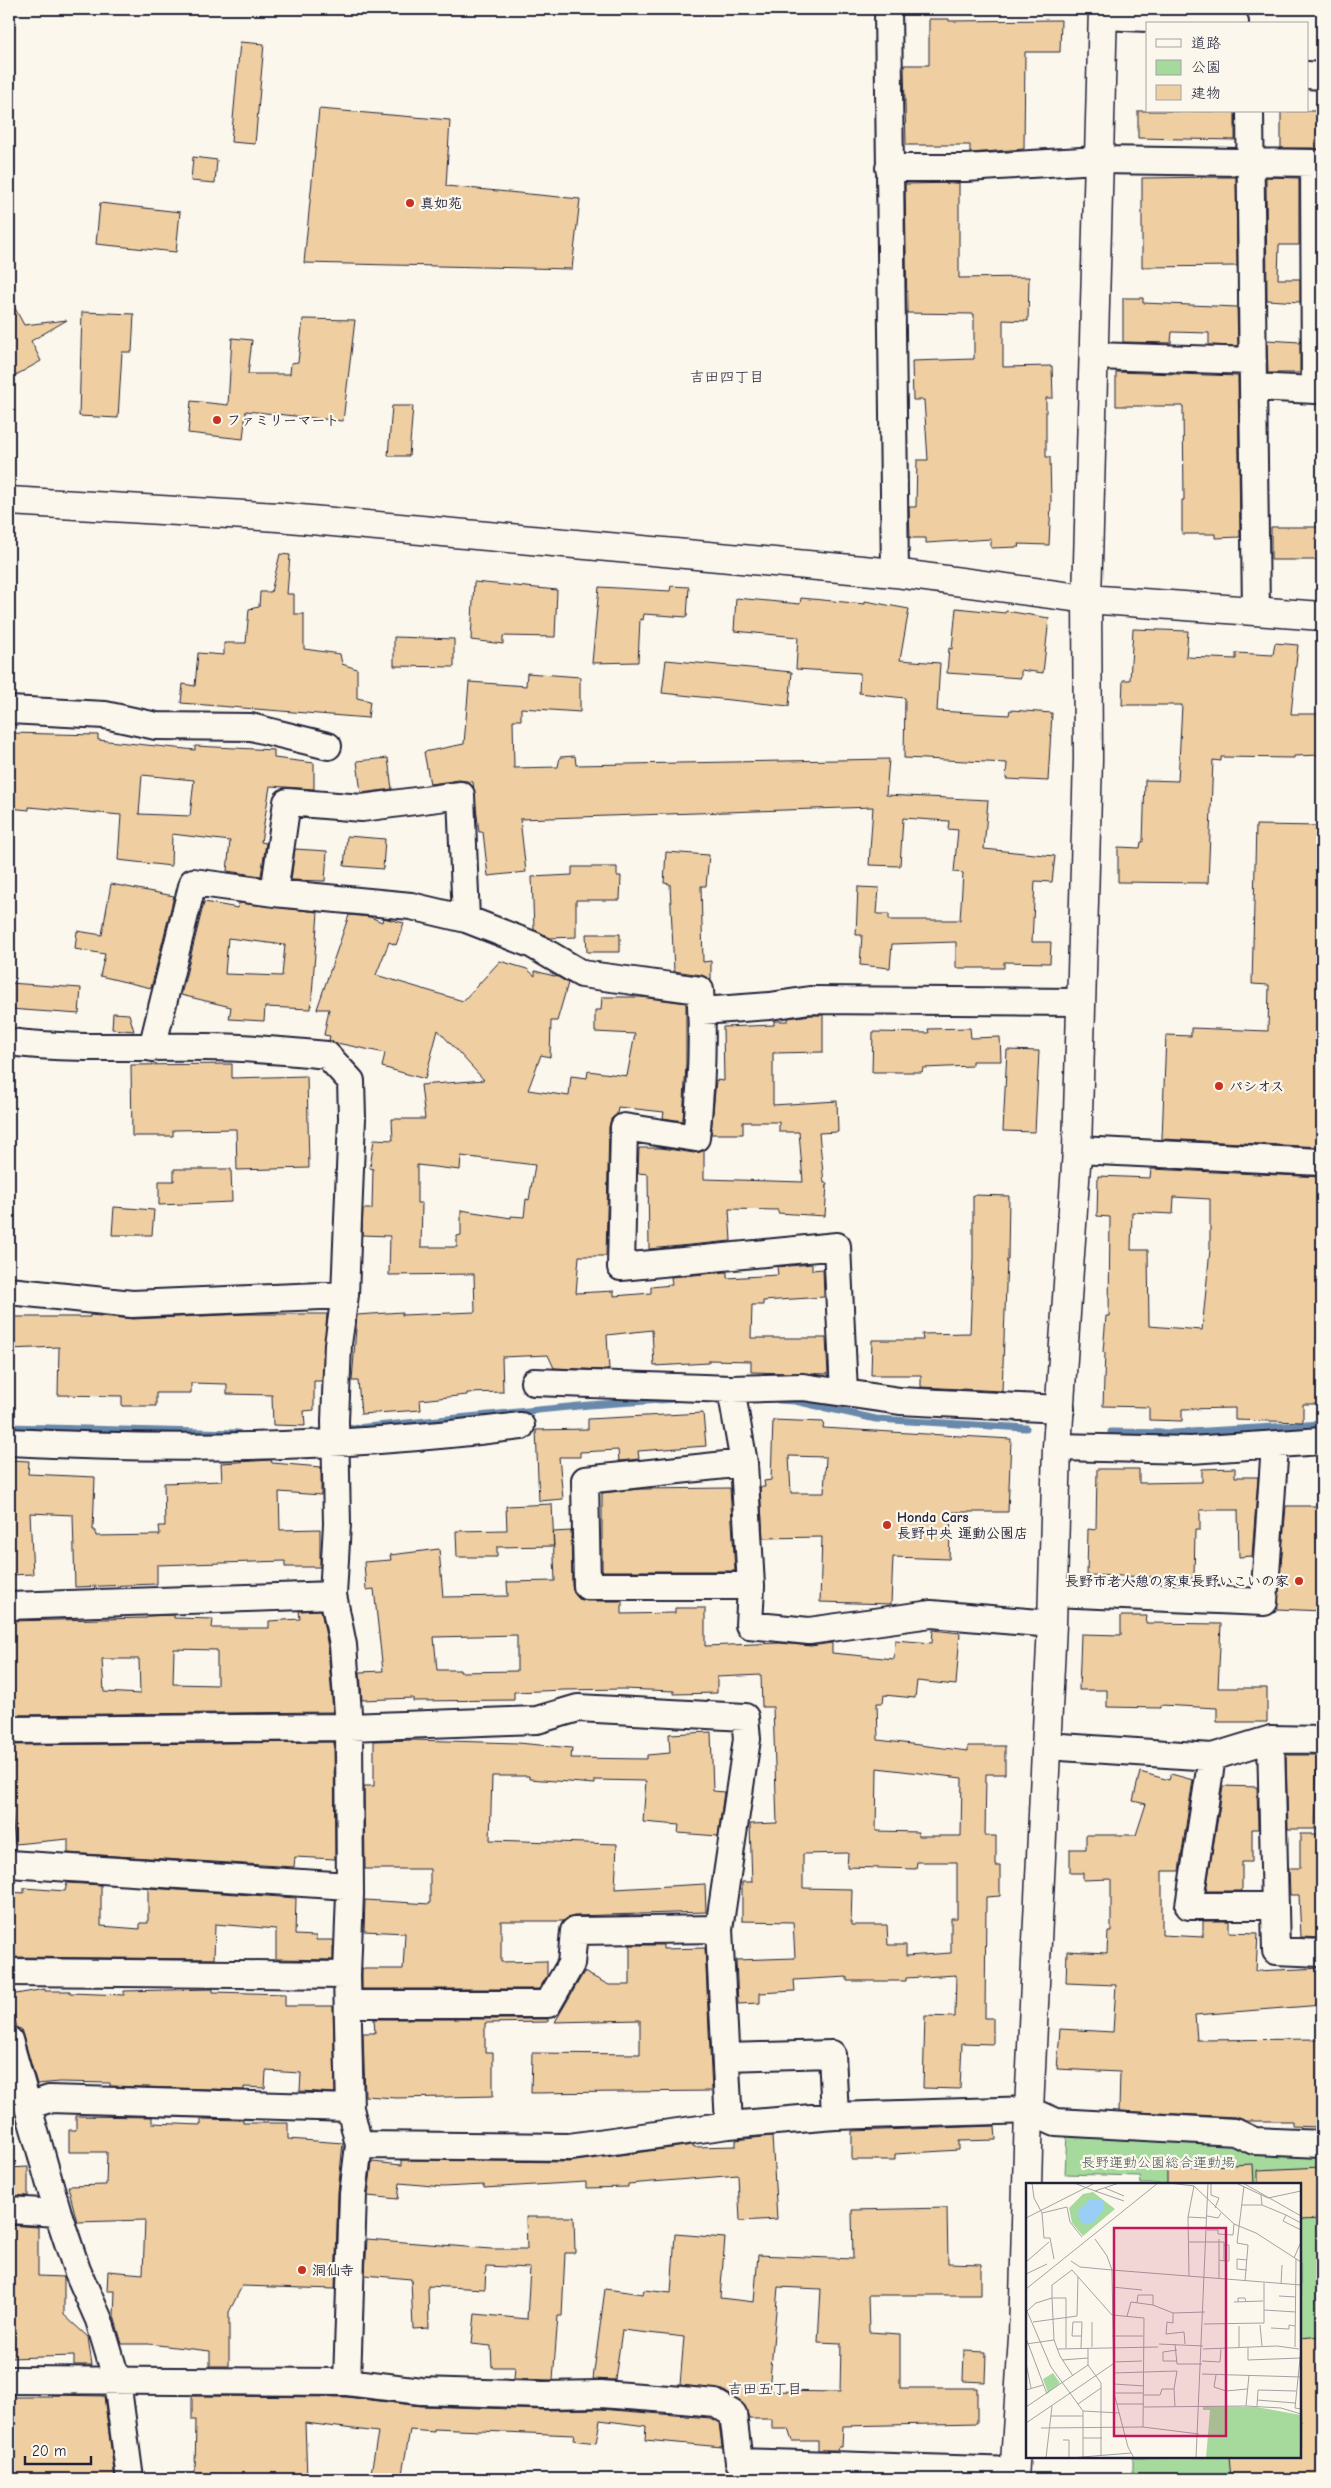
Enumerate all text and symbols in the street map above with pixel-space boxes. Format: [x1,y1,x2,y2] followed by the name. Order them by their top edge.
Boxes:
[1146,22,1308,112] legend
[1191,34,1221,52] text: 道路
[1191,58,1221,76] text: 公園
[1191,84,1221,102] text: 建物
[420,195,462,212] place label: 真如苑
[404,197,416,209] marker: 真如苑
[689,368,765,386] district label: 吉田四丁目
[227,412,340,429] place label: ファミリーマート
[211,414,223,426] marker: ファミリーマート
[1229,1078,1284,1095] place label: パシオス
[1213,1080,1225,1092] marker: パシオス
[897,1509,1028,1542] place label: Honda Cars 長野中央 運動公園店
[881,1519,893,1531] marker: Honda Cars 長野中央 運動公園店
[1065,1573,1289,1590] place label: 長野市老人憩の家東長野いこいの家
[1293,1575,1305,1587] marker: 長野市老人憩の家東長野いこいの家
[1081,2154,1235,2171] park label: 長野運動公園総合運動場
[1026,2183,1301,2458] inset map
[312,2262,354,2279] place label: 洞仙寺
[296,2264,308,2276] marker: 洞仙寺
[727,2380,803,2398] district label: 吉田五丁目
[25,2433,91,2465] scale bar
[32,2442,66,2460] text: 20 m

